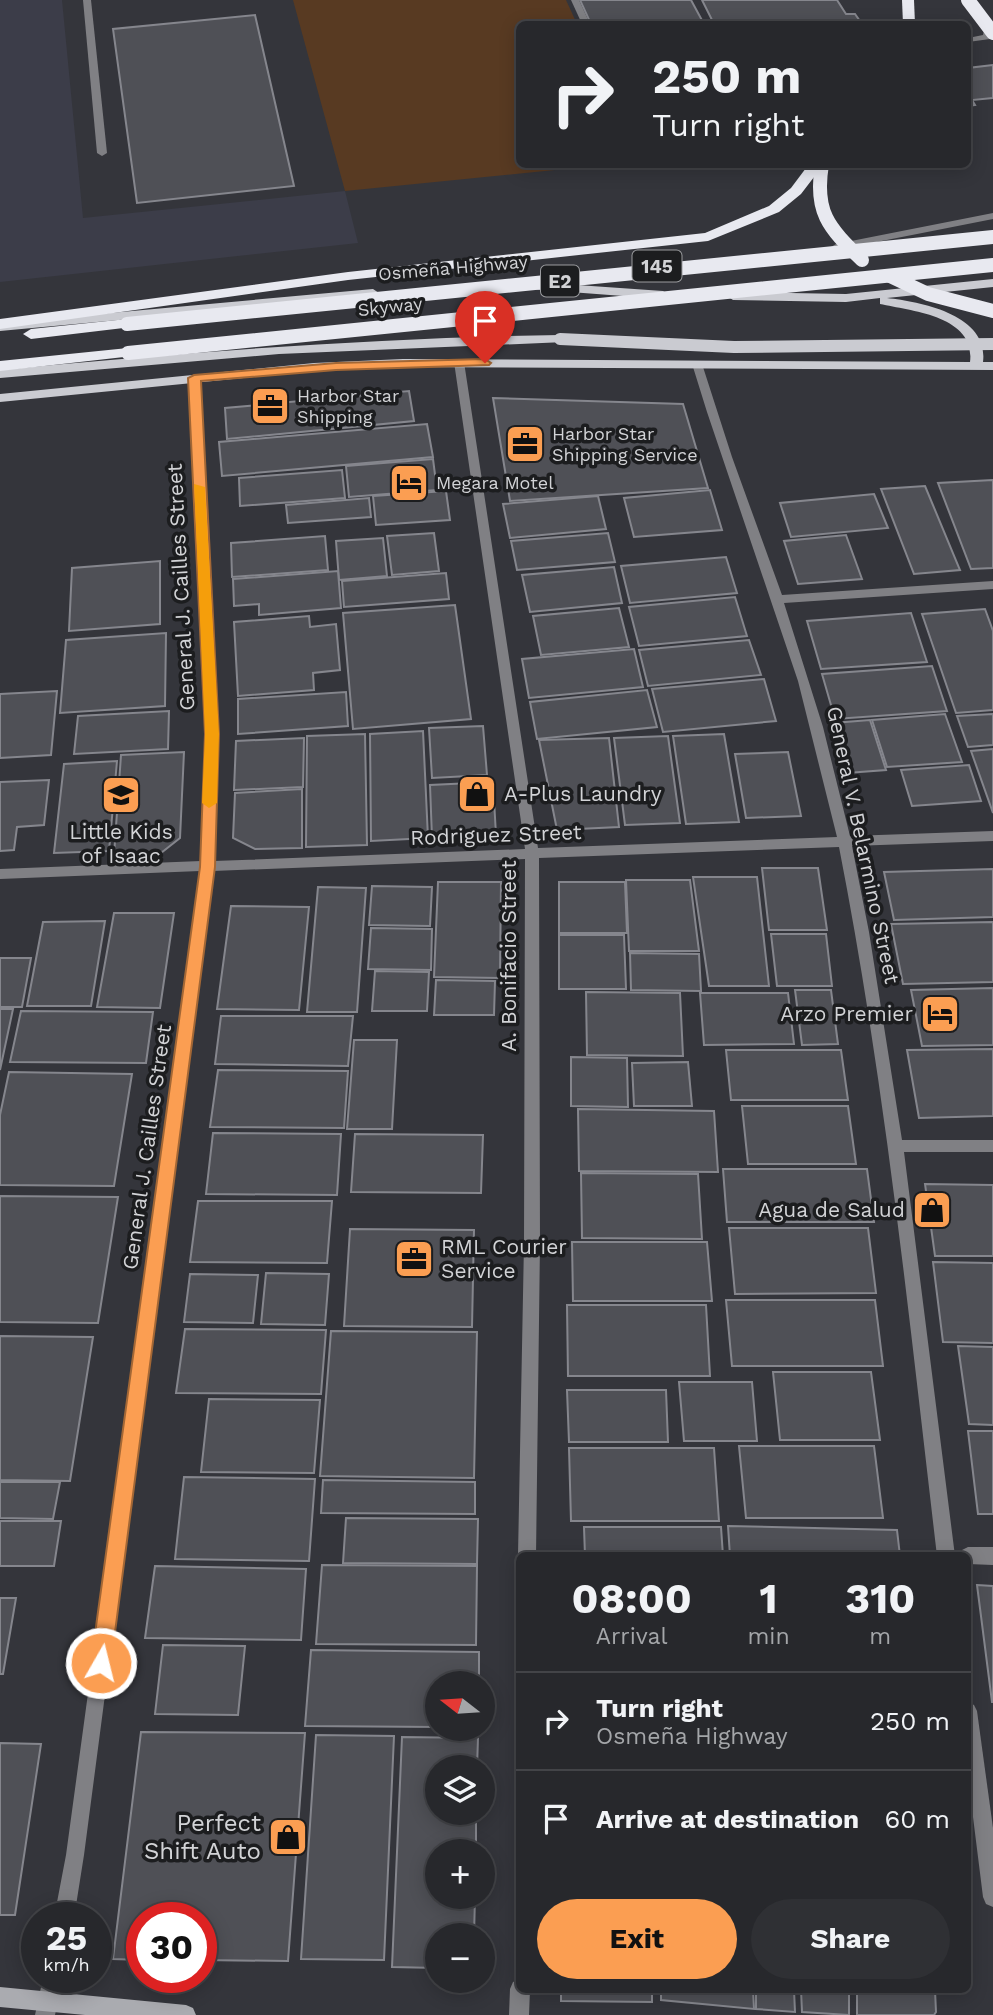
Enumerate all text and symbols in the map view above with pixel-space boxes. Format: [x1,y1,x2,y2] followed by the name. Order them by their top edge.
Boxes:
[652,47,801,105] text: 250 m
[537,49,628,140] icon: right
[652,106,804,144] text: Turn right
[377,250,529,284] street label: Osmeña Highway
[632,250,682,282] road number: 145
[541,266,579,296] road number: E2
[455,291,515,363] pin
[357,293,424,320] street label: Skyway
[466,302,504,340] icon: arrive
[249,385,291,427] office icon: Harbor Star Shipping
[297,385,399,427] place label: Harbor Star Shipping
[504,423,546,465] office icon: Harbor Star Shipping Service
[552,423,698,465] place label: Harbor Star Shipping Service
[388,462,430,504] hotel icon: Megara Motel
[162,463,199,711] street label: General J. Cailles Street
[436,472,554,493] place label: Megara Motel
[822,704,905,986] street label: General V. Belarmino Street
[456,773,498,815] shop icon: A-Plus Laundry
[100,774,142,816] school or university icon: Little Kids of Isaac
[504,781,662,806] place label: A-Plus Laundry
[69,819,173,868] place label: Little Kids of Isaac
[410,819,582,850] street label: Rodriguez Street
[496,860,521,1052] street label: A. Bonifacio Street
[919,993,961,1035] hotel icon: Arzo Premier
[780,1001,913,1026] place label: Arzo Premier
[117,1023,176,1271] street label: General J. Cailles Street
[911,1189,953,1231] shop icon: Agua de Salud
[758,1197,905,1222] place label: Agua de Salud
[441,1234,567,1283] place label: RML Courier Service
[393,1238,435,1280] office icon: RML Courier Service
[572,1574,692,1623] text: 08:00
[759,1574,778,1623] text: 1
[845,1574,915,1623] text: 310
[596,1623,668,1650] text: Arrival
[747,1623,790,1650] text: min
[869,1623,891,1650] text: m
[64,1626,138,1700] position arrow
[425,1671,495,1741] north arrow
[425,1671,495,1993] map controls
[596,1693,723,1723] text: Turn right
[537,1702,575,1740] icon: right
[870,1706,950,1736] text: 250 m
[596,1723,788,1750] text: Osmeña Highway
[425,1755,495,1825] button: layers
[537,1800,575,1838] icon: arrive
[596,1804,859,1834] text: Arrive at destination
[884,1804,950,1834] text: 60 m
[144,1809,261,1865] place label: Perfect Shift Auto
[267,1816,309,1858] shop icon: Perfect Shift Auto
[425,1839,495,1909] button: +
[537,1899,737,1979] button: Exit
[751,1899,950,1979] button: Share
[126,1902,217,1993] speed limit sign: 30
[46,1917,87,1959] text: 25
[425,1923,495,1993] button: −
[43,1954,90,1975] text: km/h

